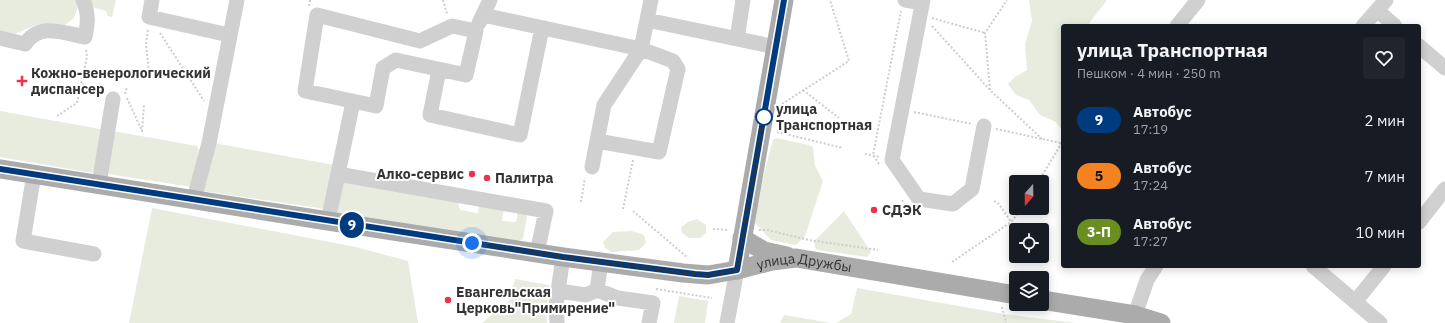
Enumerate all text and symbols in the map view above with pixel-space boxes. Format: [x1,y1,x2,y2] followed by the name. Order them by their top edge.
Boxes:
[1363,37,1405,79] button: heart
[1077,38,1268,62] text: улица Транспортная
[31,64,211,98] place label: Кожно-венерологический диспансер
[1077,65,1221,82] text: Пешком · 4 мин · 250 m
[16,75,28,87] marker: Кожно-венерологический диспансер
[776,100,872,134] place label: улица Транспортная
[1133,102,1192,121] text: Автобус
[755,108,773,126] marker: улица Транспортная
[1095,111,1103,129] text: 9
[1364,111,1405,130] text: 2 мин
[1133,121,1168,138] text: 17:19
[1133,158,1192,177] text: Автобус
[376,165,464,183] place label: Алко-сервис
[1095,167,1103,185] text: 5
[1364,167,1405,186] text: 7 мин
[467,169,477,179] marker: Алко-сервис
[495,169,553,187] place label: Палитра
[482,173,492,183] marker: Палитра
[1009,175,1049,215] north arrow
[1009,175,1049,311] map controls
[1133,177,1168,194] text: 17:24
[882,201,921,219] place label: СДЭК
[869,205,879,215] marker: СДЭК
[339,212,365,238] line badge: 9
[1133,214,1192,233] text: Автобус
[348,216,356,234] text: 9
[1009,223,1049,263] button: locate
[1087,223,1111,241] text: 3-П
[1355,223,1405,242] text: 10 мин
[462,233,482,253] your location
[1133,233,1168,250] text: 17:27
[755,249,853,276] street label: улица Дружбы
[1009,271,1049,311] button: layers
[456,283,615,317] place label: Евангельская Церковь"Примирение"
[443,295,453,305] marker: Евангельская Церковь"Примирение"

